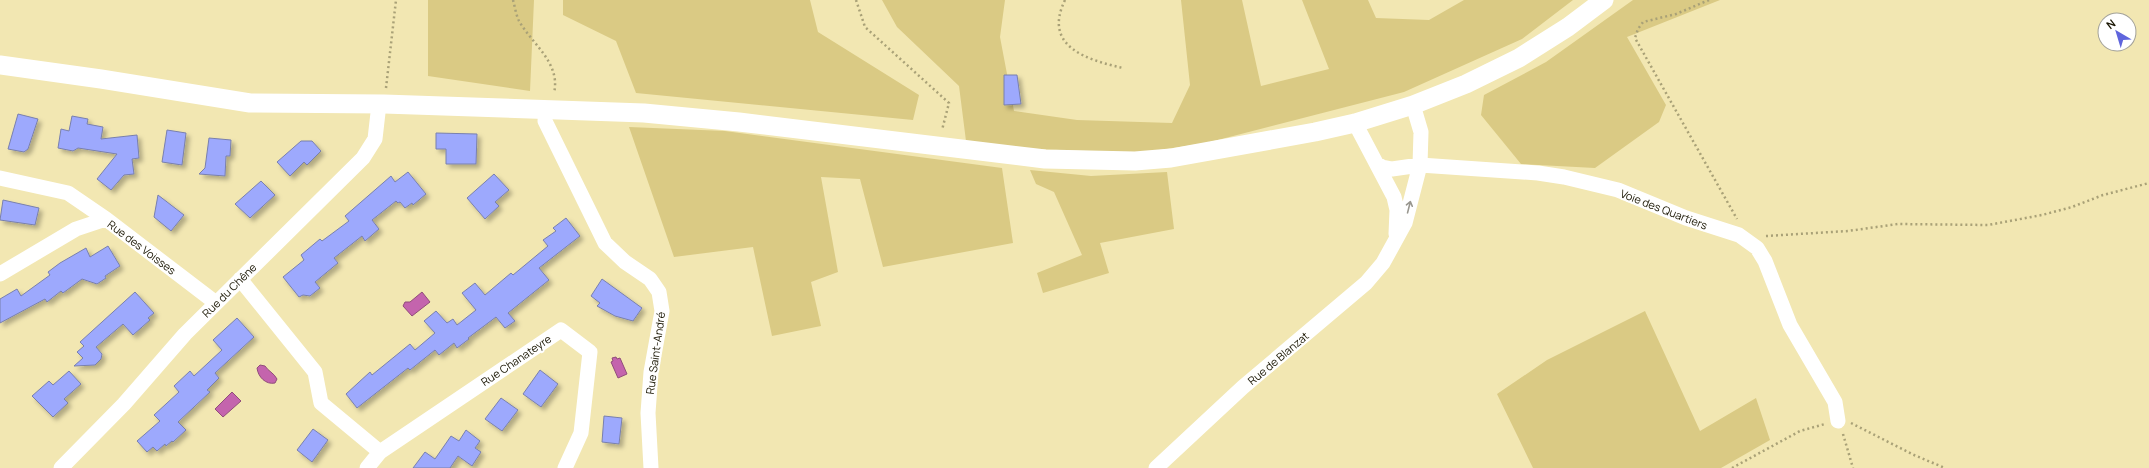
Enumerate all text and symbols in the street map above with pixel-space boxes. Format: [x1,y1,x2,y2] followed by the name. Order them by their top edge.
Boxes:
[2097,12,2137,52] north arrow
[2103,15,2118,32] text: N
[1618,185,1710,233] street label: Voie des Quartiers
[1406,201,1413,214] one-way arrow
[105,216,179,278] street label: Rue des Voisses
[199,259,260,320] street label: Rue du Chêne
[642,310,668,395] street label: Rue Saint-André
[1244,328,1312,388] street label: Rue de Blanzat
[478,331,555,389] street label: Rue Chanateyre

